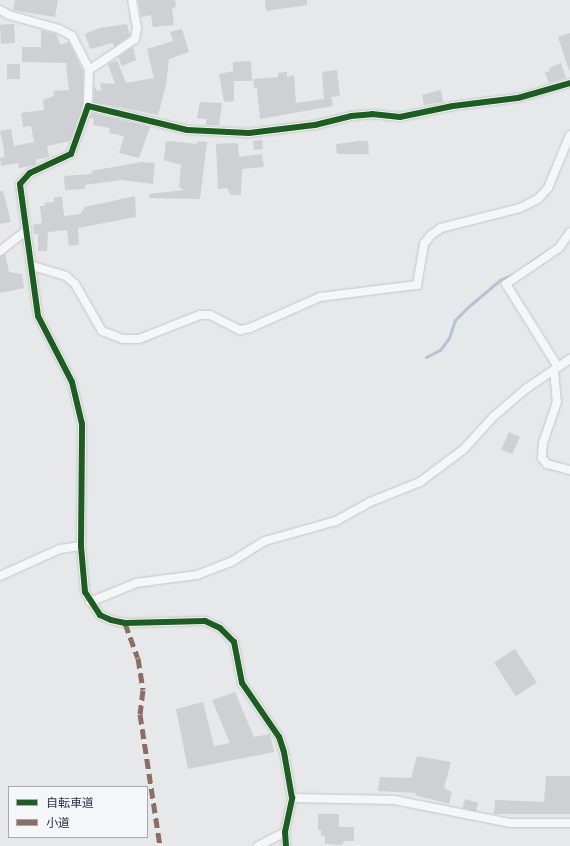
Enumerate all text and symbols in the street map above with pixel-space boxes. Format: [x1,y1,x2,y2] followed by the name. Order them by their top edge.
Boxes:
[8,786,148,838] legend
[46,794,94,811] text: 自転車道
[46,814,70,831] text: 小道

